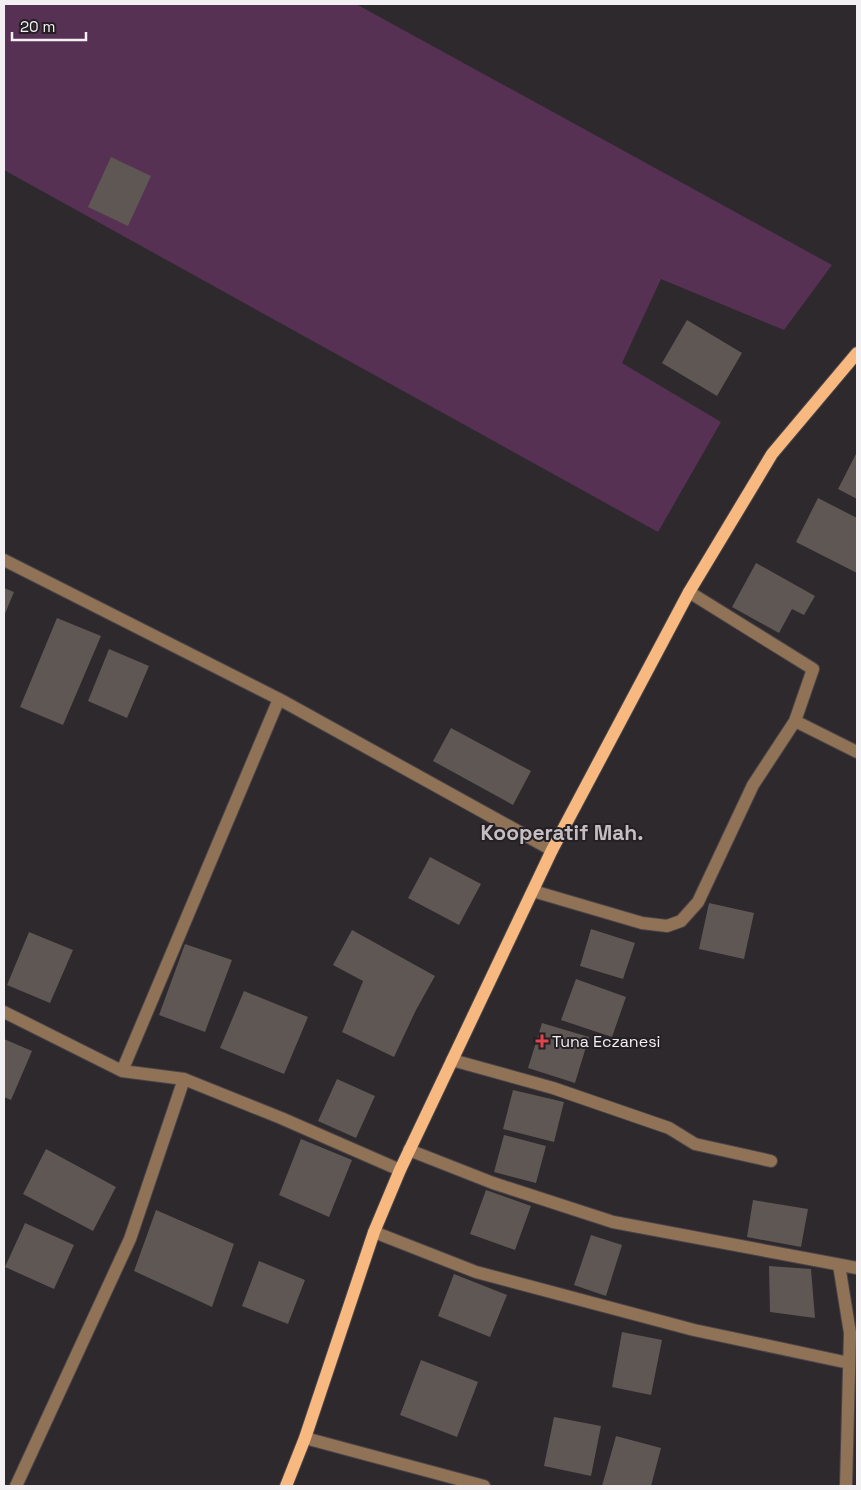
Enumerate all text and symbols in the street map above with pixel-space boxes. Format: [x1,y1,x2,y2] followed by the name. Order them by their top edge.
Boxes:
[12,10,86,42] scale bar
[20,17,55,36] text: 20 m
[480,819,644,846] district label: Kooperatif Mah.
[552,1031,661,1052] place label: Tuna Eczanesi
[536,1035,548,1047] marker: Tuna Eczanesi

